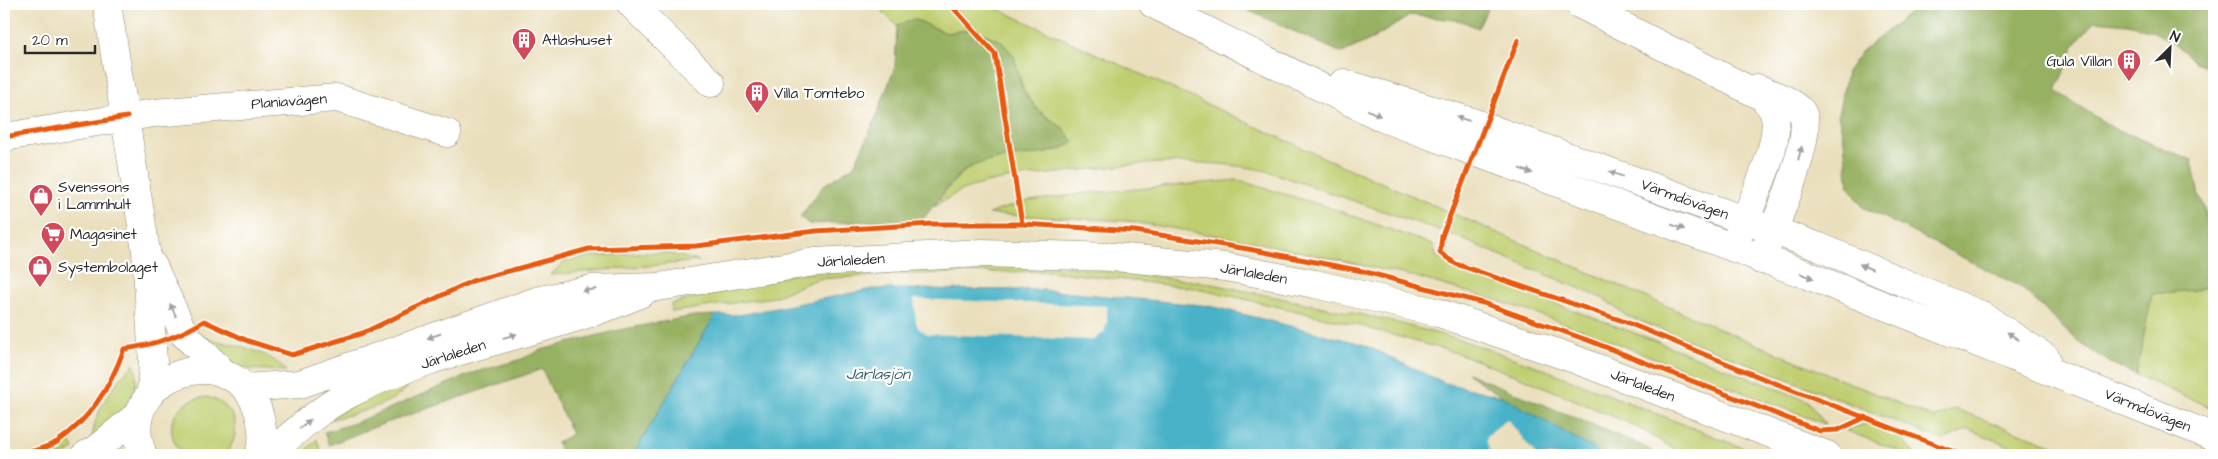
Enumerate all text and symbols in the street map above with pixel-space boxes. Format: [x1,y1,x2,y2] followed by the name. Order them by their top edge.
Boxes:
[25,22,95,54] scale bar
[2146,22,2196,72] north arrow
[2167,26,2183,48] text: N
[511,27,537,61] building icon: Atlashuset
[32,30,68,51] text: 20 m
[542,30,612,51] place label: Atlashuset
[2116,48,2142,82] building icon: Gula Villan
[2046,51,2112,72] place label: Gula Villan
[744,80,770,114] building icon: Villa Tomtebo
[774,83,865,104] place label: Villa Tomtebo
[251,88,328,116] street label: Planiavägen
[1367,109,1381,117] one-way arrow
[1455,114,1470,122] one-way arrow
[1797,145,1805,160] one-way arrow
[1519,167,1534,175] one-way arrow
[1608,170,1623,178] one-way arrow
[1638,174,1732,226] street label: Värmdövägen
[58,177,131,215] place label: Svenssons i Lammhult
[28,183,54,217] shop icon: Svenssons i Lammhult
[40,221,66,255] supermarket icon: Magasinet
[1671,223,1686,231] one-way arrow
[70,224,137,246] place label: Magasinet
[817,248,886,273] street label: Järlaleden
[27,254,53,288] shop icon: Systembolaget
[58,257,158,279] place label: Systembolaget
[1219,257,1290,290] street label: Järlaleden
[1859,262,1873,270] one-way arrow
[1800,272,1815,280] one-way arrow
[581,286,597,294] one-way arrow
[168,303,176,317] one-way arrow
[502,331,517,339] one-way arrow
[2006,331,2019,341] one-way arrow
[426,333,441,340] one-way arrow
[418,334,489,375] street label: Järlaleden
[846,363,912,385] water label: Järlasjön
[1607,364,1679,408] street label: Järlaleden
[2101,384,2195,439] street label: Värmdövägen
[298,418,311,429] one-way arrow

